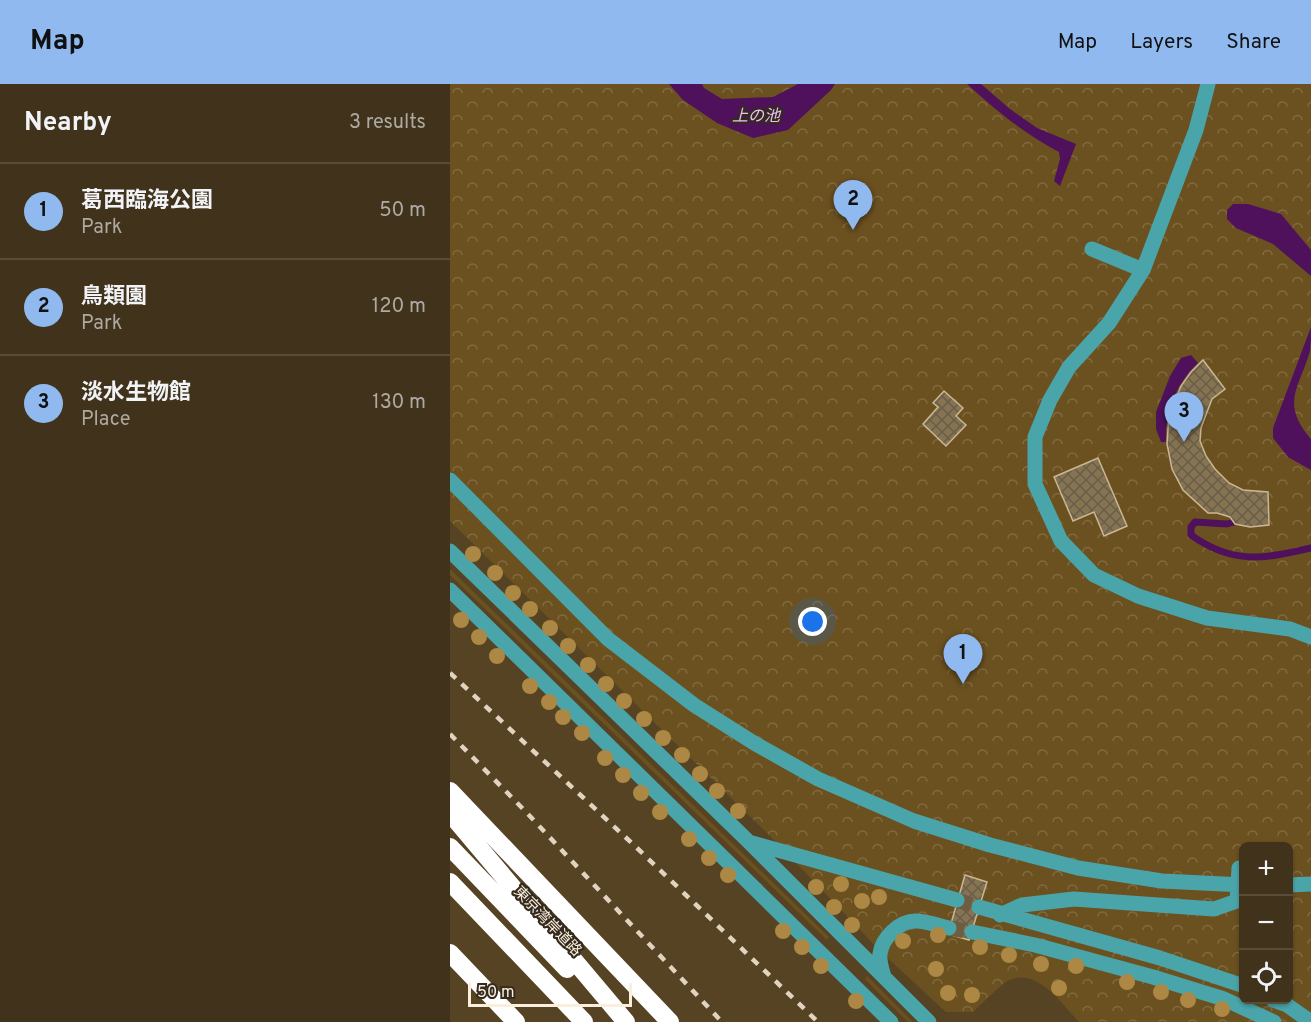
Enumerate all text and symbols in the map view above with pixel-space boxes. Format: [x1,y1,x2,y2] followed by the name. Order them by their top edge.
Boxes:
[30,24,85,60] text: Map
[1058,29,1097,56] text: Map
[1130,29,1193,56] text: Layers
[1226,29,1281,56] text: Share
[24,107,112,140] text: Nearby
[732,107,782,127] water label: 上の池
[349,110,426,136] text: 3 results
[834,180,872,230] pin: 2
[81,188,213,215] text: 葛西臨海公園
[40,198,48,224] text: 1
[379,198,426,224] text: 50 m
[81,215,122,241] text: Park
[81,284,147,311] text: 鳥類園
[37,294,50,320] text: 2
[372,294,426,320] text: 120 m
[81,311,122,337] text: Park
[81,380,191,407] text: 淡水生物館
[38,390,50,416] text: 3
[372,390,426,416] text: 130 m
[1164,392,1204,442] pin: 3
[81,407,131,433] text: Place
[798,607,827,636] your location
[944,634,982,684] pin: 1
[1239,842,1293,1004] map controls
[1239,842,1293,896] button: +
[509,883,585,961] street label: 東京湾岸道路
[1239,896,1293,950] button: −
[1239,950,1293,1004] button: locate
[468,980,632,1008] scale bar
[477,983,515,1003] text: 50 m

